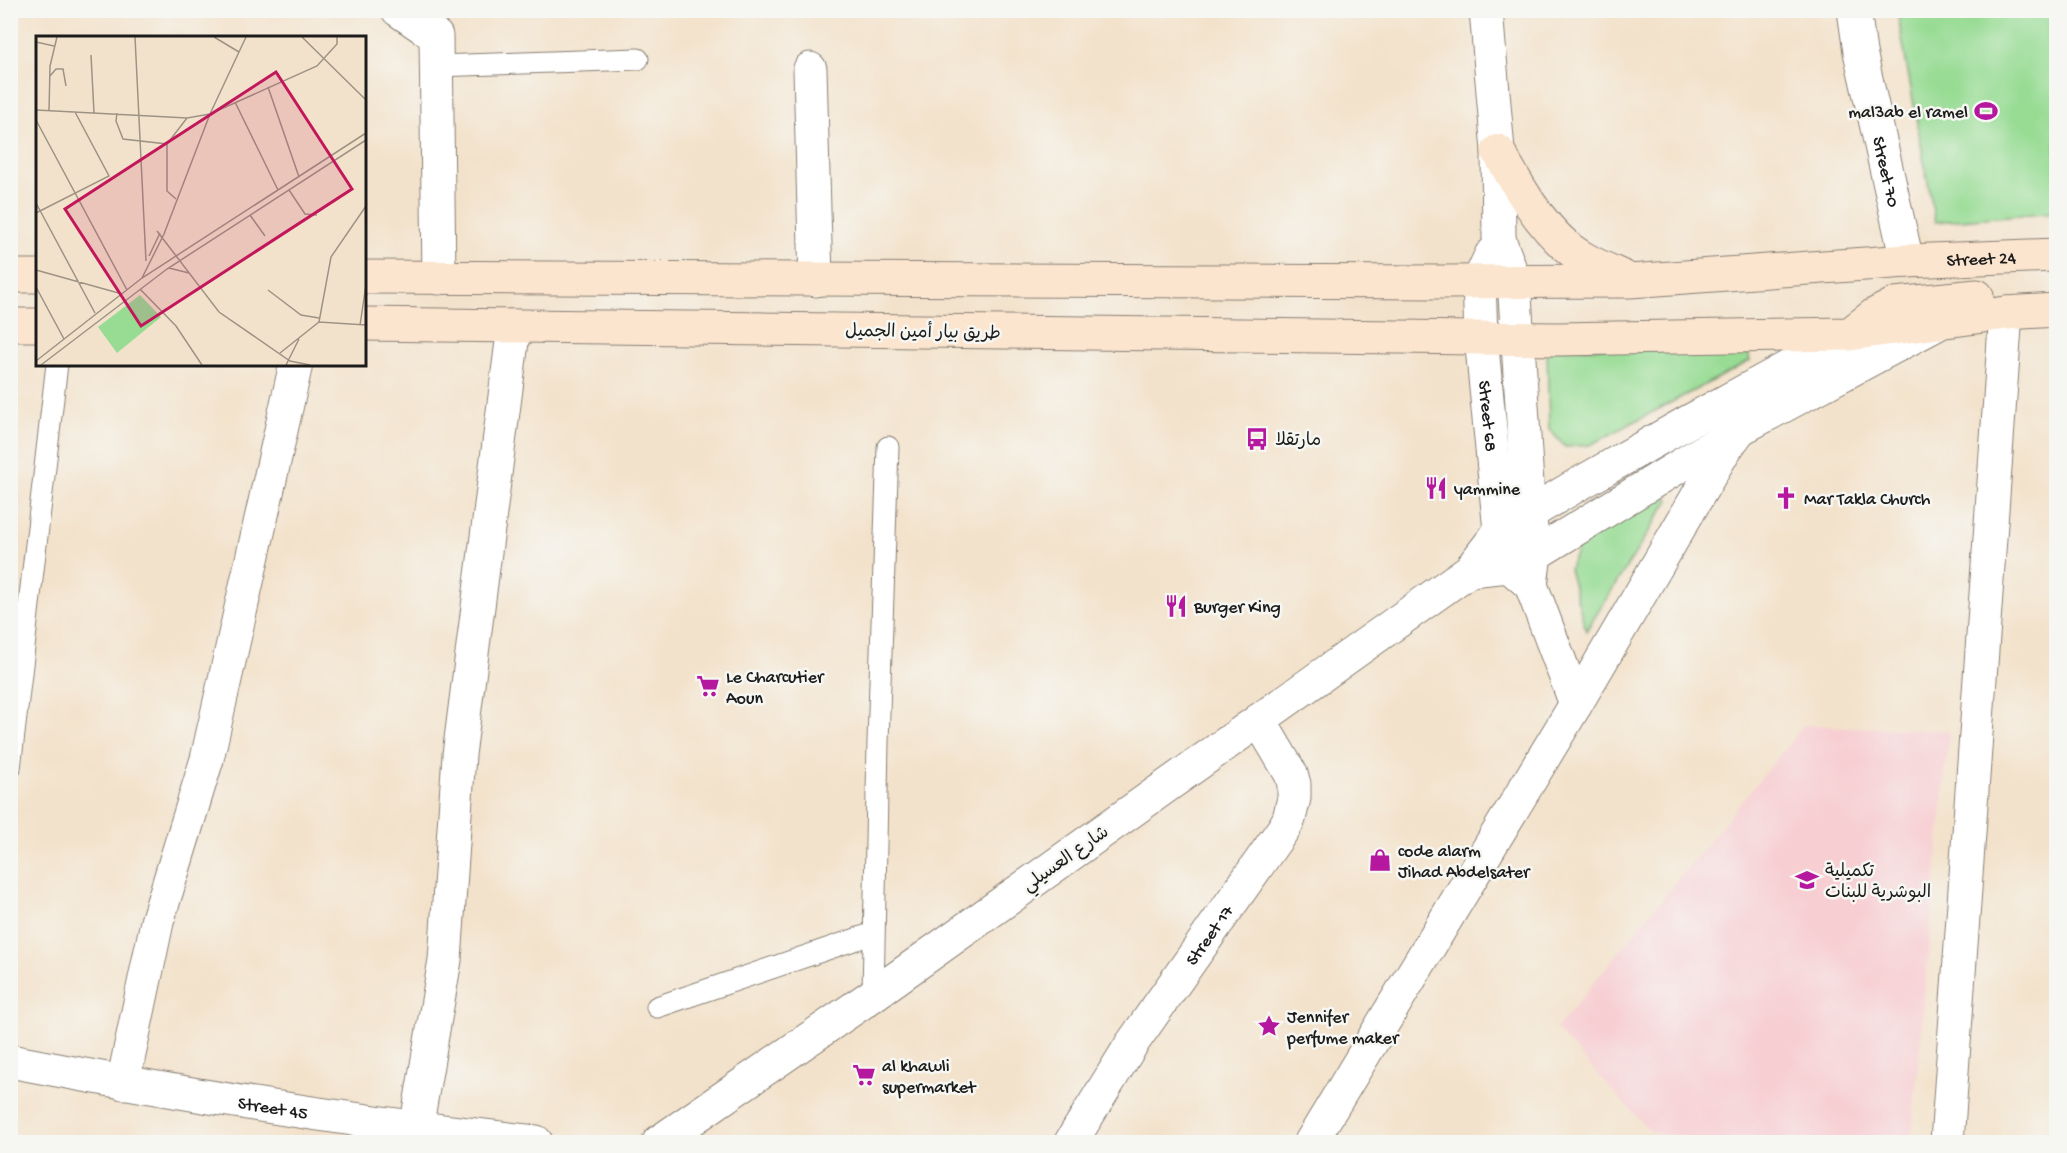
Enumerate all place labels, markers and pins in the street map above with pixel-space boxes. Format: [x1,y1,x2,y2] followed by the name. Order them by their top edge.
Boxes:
[1973,98,1999,124] sports icon: mal3ab el ramel
[1848,103,1968,124] place label: mal3ab el ramel
[1244,426,1270,452] bus stop icon: مارتقلا
[1275,431,1321,452] place label: مارتقلا
[1423,475,1449,501] restaurant icon: yammine
[1454,480,1521,501] place label: yammine
[1773,485,1799,511] church icon: Mar Takla Church
[1804,490,1931,511] place label: Mar Takla Church
[1163,593,1189,619] restaurant icon: Burger King
[1193,598,1281,619] place label: Burger King
[726,668,825,710] place label: Le Charcutier Aoun
[695,673,721,699] supermarket icon: Le Charcutier Aoun
[1398,842,1531,884] place label: code alarm Jihad Abdelsater
[1367,847,1393,873] shop icon: code alarm Jihad Abdelsater
[1825,862,1931,904] place label: تكميلية البوشرية للبنات
[1794,867,1820,893] school or university icon: تكميلية البوشرية للبنات
[1286,1008,1400,1050] place label: Jennifer perfume maker
[1256,1013,1282,1039] place icon: Jennifer perfume maker
[882,1057,977,1099] place label: al khawli supermarket
[851,1062,877,1088] supermarket icon: al khawli supermarket

